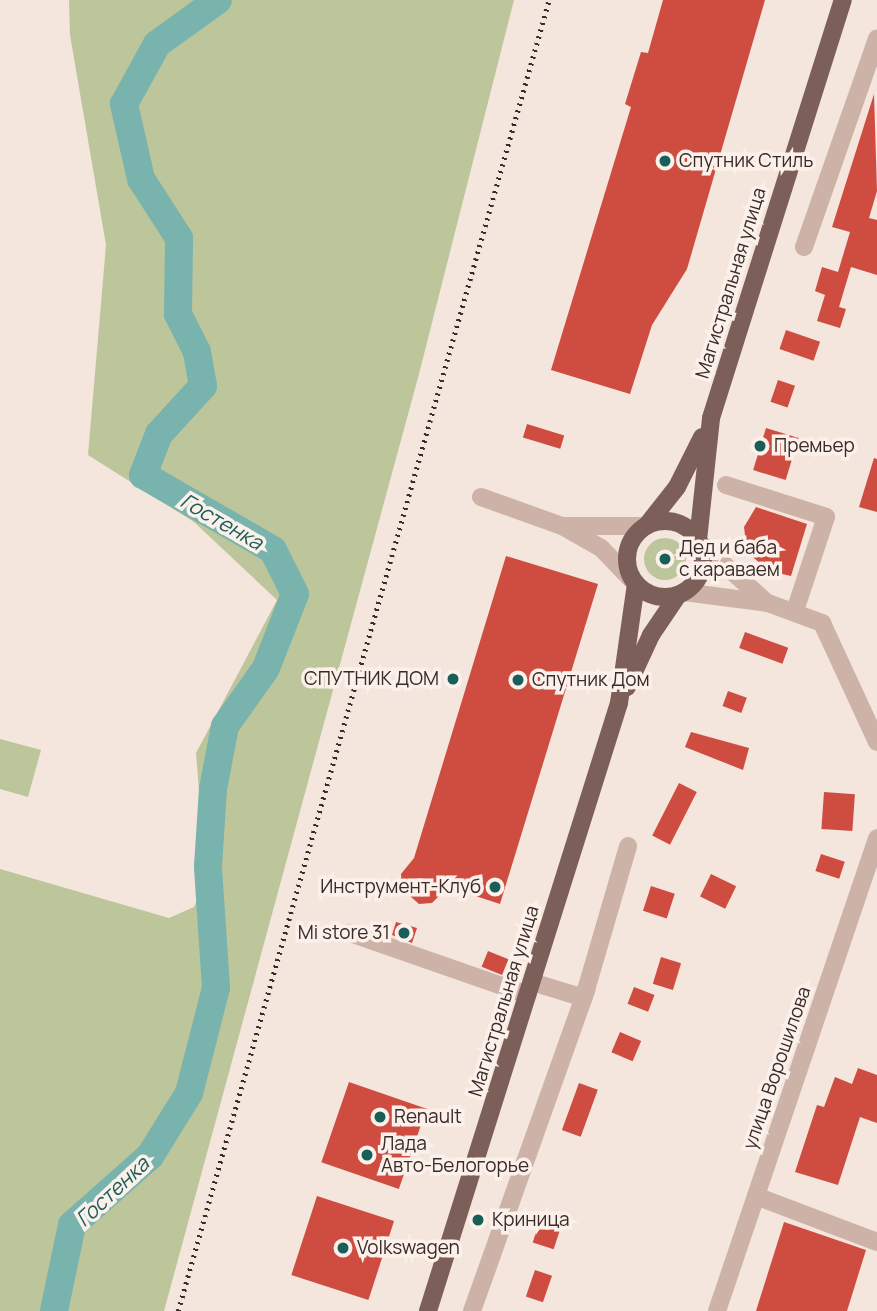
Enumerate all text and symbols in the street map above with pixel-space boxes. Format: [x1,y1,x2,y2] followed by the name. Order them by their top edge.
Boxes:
[679,150,813,172] place label: Спутник Стиль
[657,153,673,169] marker: Спутник Стиль
[691,185,771,381] street label: Магистральная улица
[774,435,855,457] place label: Премьер
[752,438,768,454] marker: Премьер
[176,487,268,555] water label: Гостенка
[679,537,780,581] place label: Дед и баба с караваем
[657,551,673,567] marker: Дед и баба с караваем
[304,668,439,690] place label: СПУТНИК ДОМ
[532,669,650,691] place label: Спутник Дом
[445,671,461,687] marker: СПУТНИК ДОМ
[510,672,526,688] marker: Спутник Дом
[320,876,481,898] place label: Инструмент-Клуб
[487,879,503,895] marker: Инструмент-Клуб
[464,903,544,1099] street label: Магистральная улица
[298,922,390,944] place label: Mi store 31
[396,925,412,941] marker: Mi store 31
[738,983,816,1153] street label: улица Ворошилова
[394,1106,462,1128] place label: Renault
[372,1109,388,1125] marker: Renault
[381,1133,529,1177] place label: Лада Авто-Белогорье
[359,1147,375,1163] marker: Лада Авто-Белогорье
[70,1151,154,1231] water label: Гостенка
[492,1209,570,1231] place label: Криница
[470,1212,486,1228] marker: Криница
[357,1237,460,1259] place label: Volkswagen
[335,1240,351,1256] marker: Volkswagen

